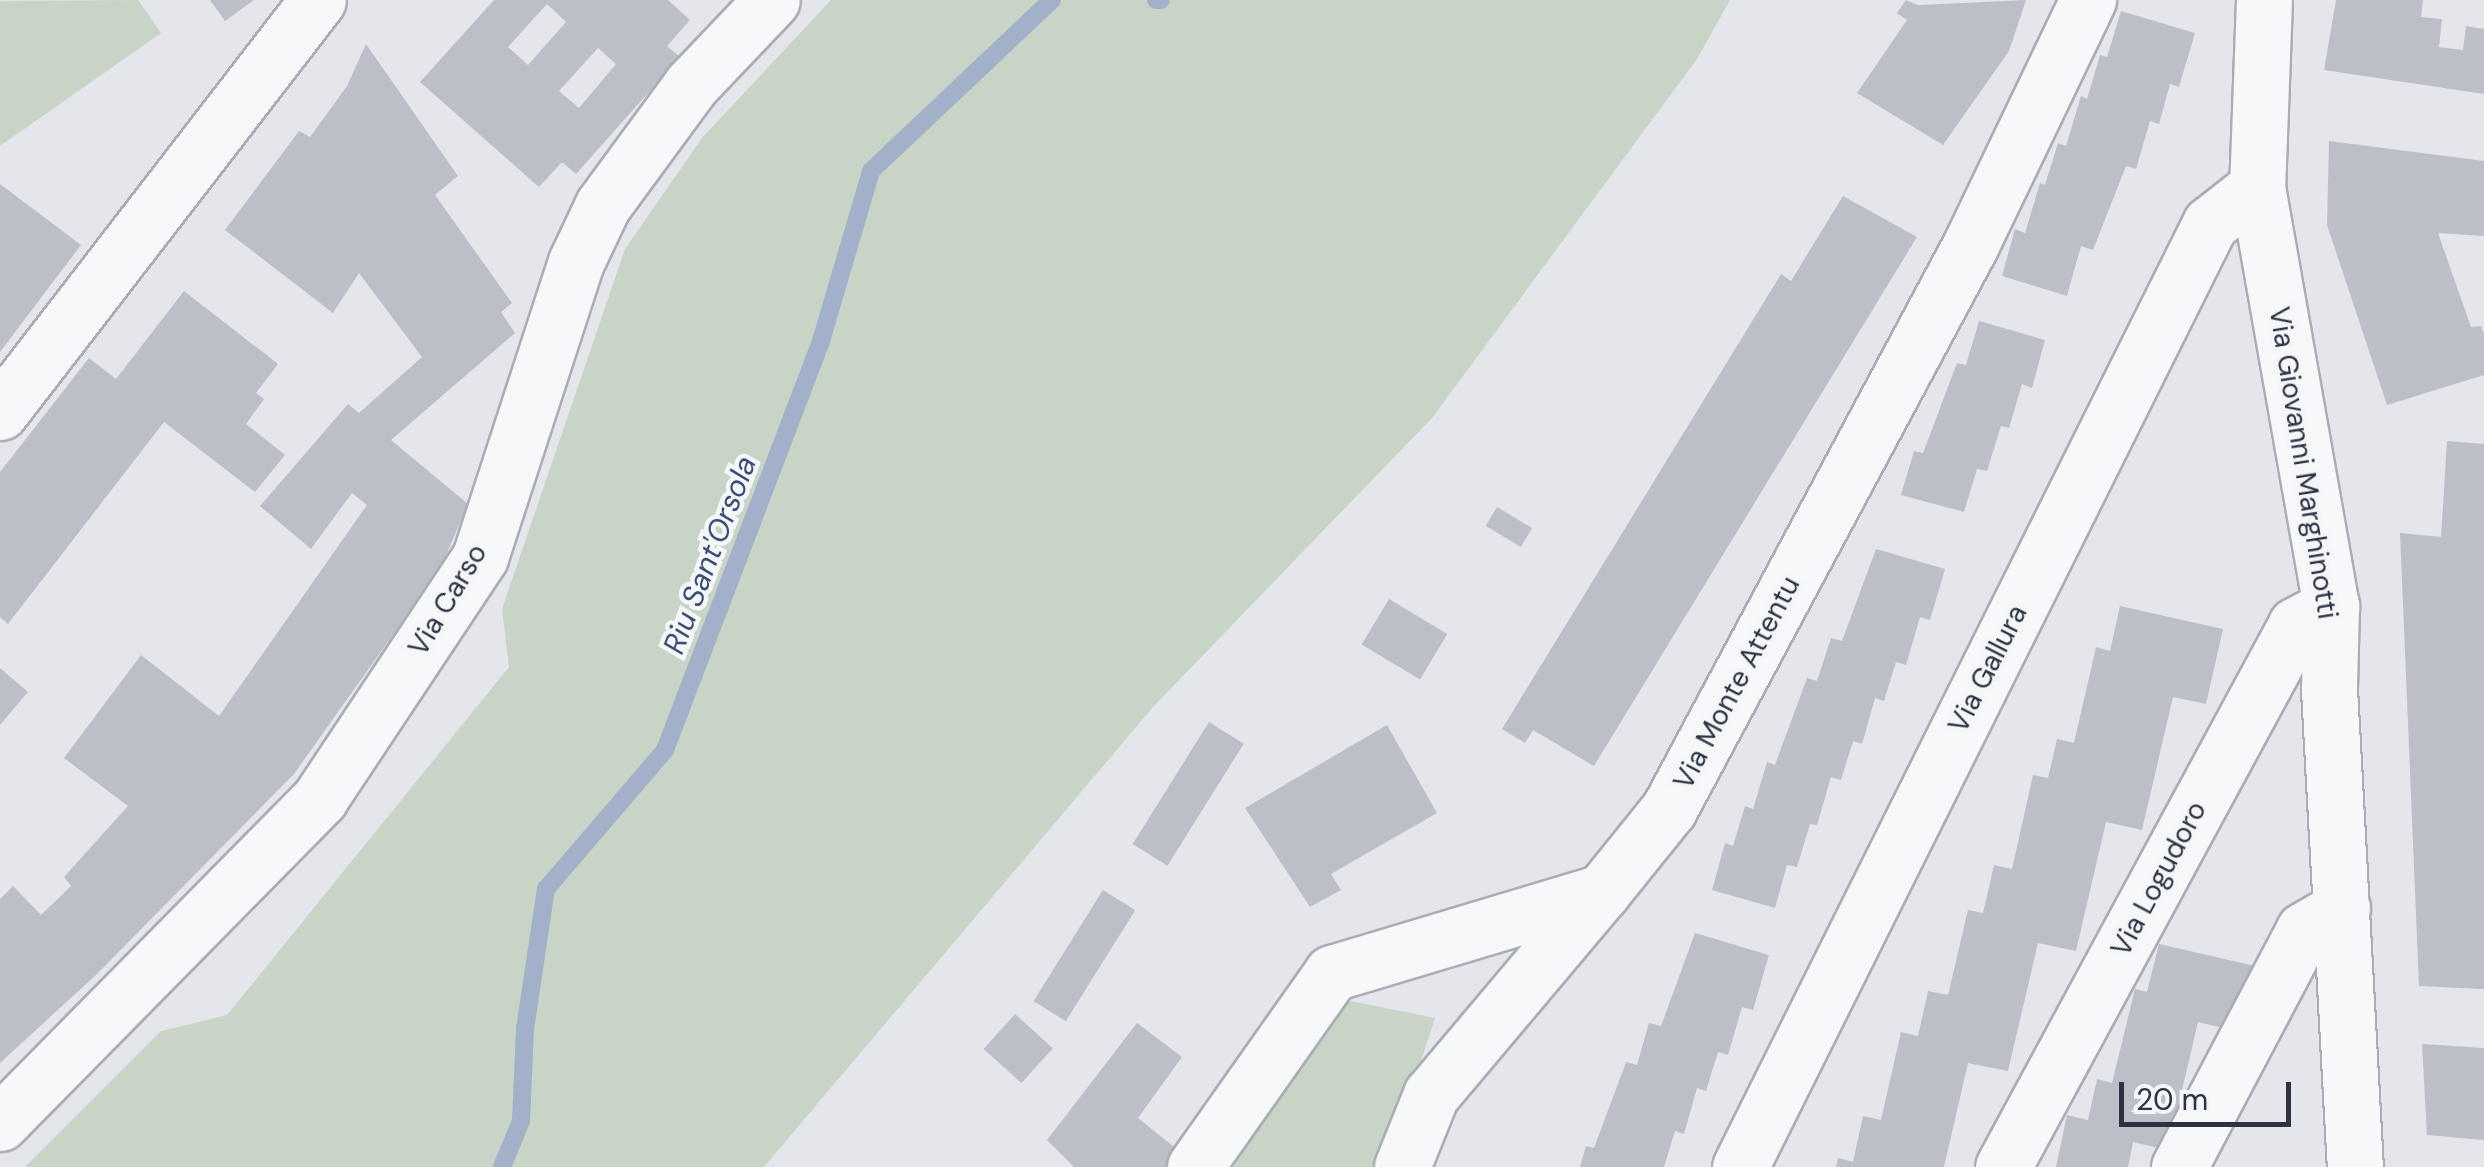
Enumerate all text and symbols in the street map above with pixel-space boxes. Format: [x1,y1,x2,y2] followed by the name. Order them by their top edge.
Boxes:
[2262,305,2344,621] street label: Via Giovanni Marghinotti
[656,451,764,659] water label: Riu Sant'Orsola
[402,538,494,662] street label: Via Carso
[1667,571,1807,795] street label: Via Monte Attentu
[1942,600,2034,738] street label: Via Gallura
[2104,796,2214,962] street label: Via Logudoro
[2124,1062,2296,1124] scale bar
[2136,1080,2208,1119] text: 20 m

